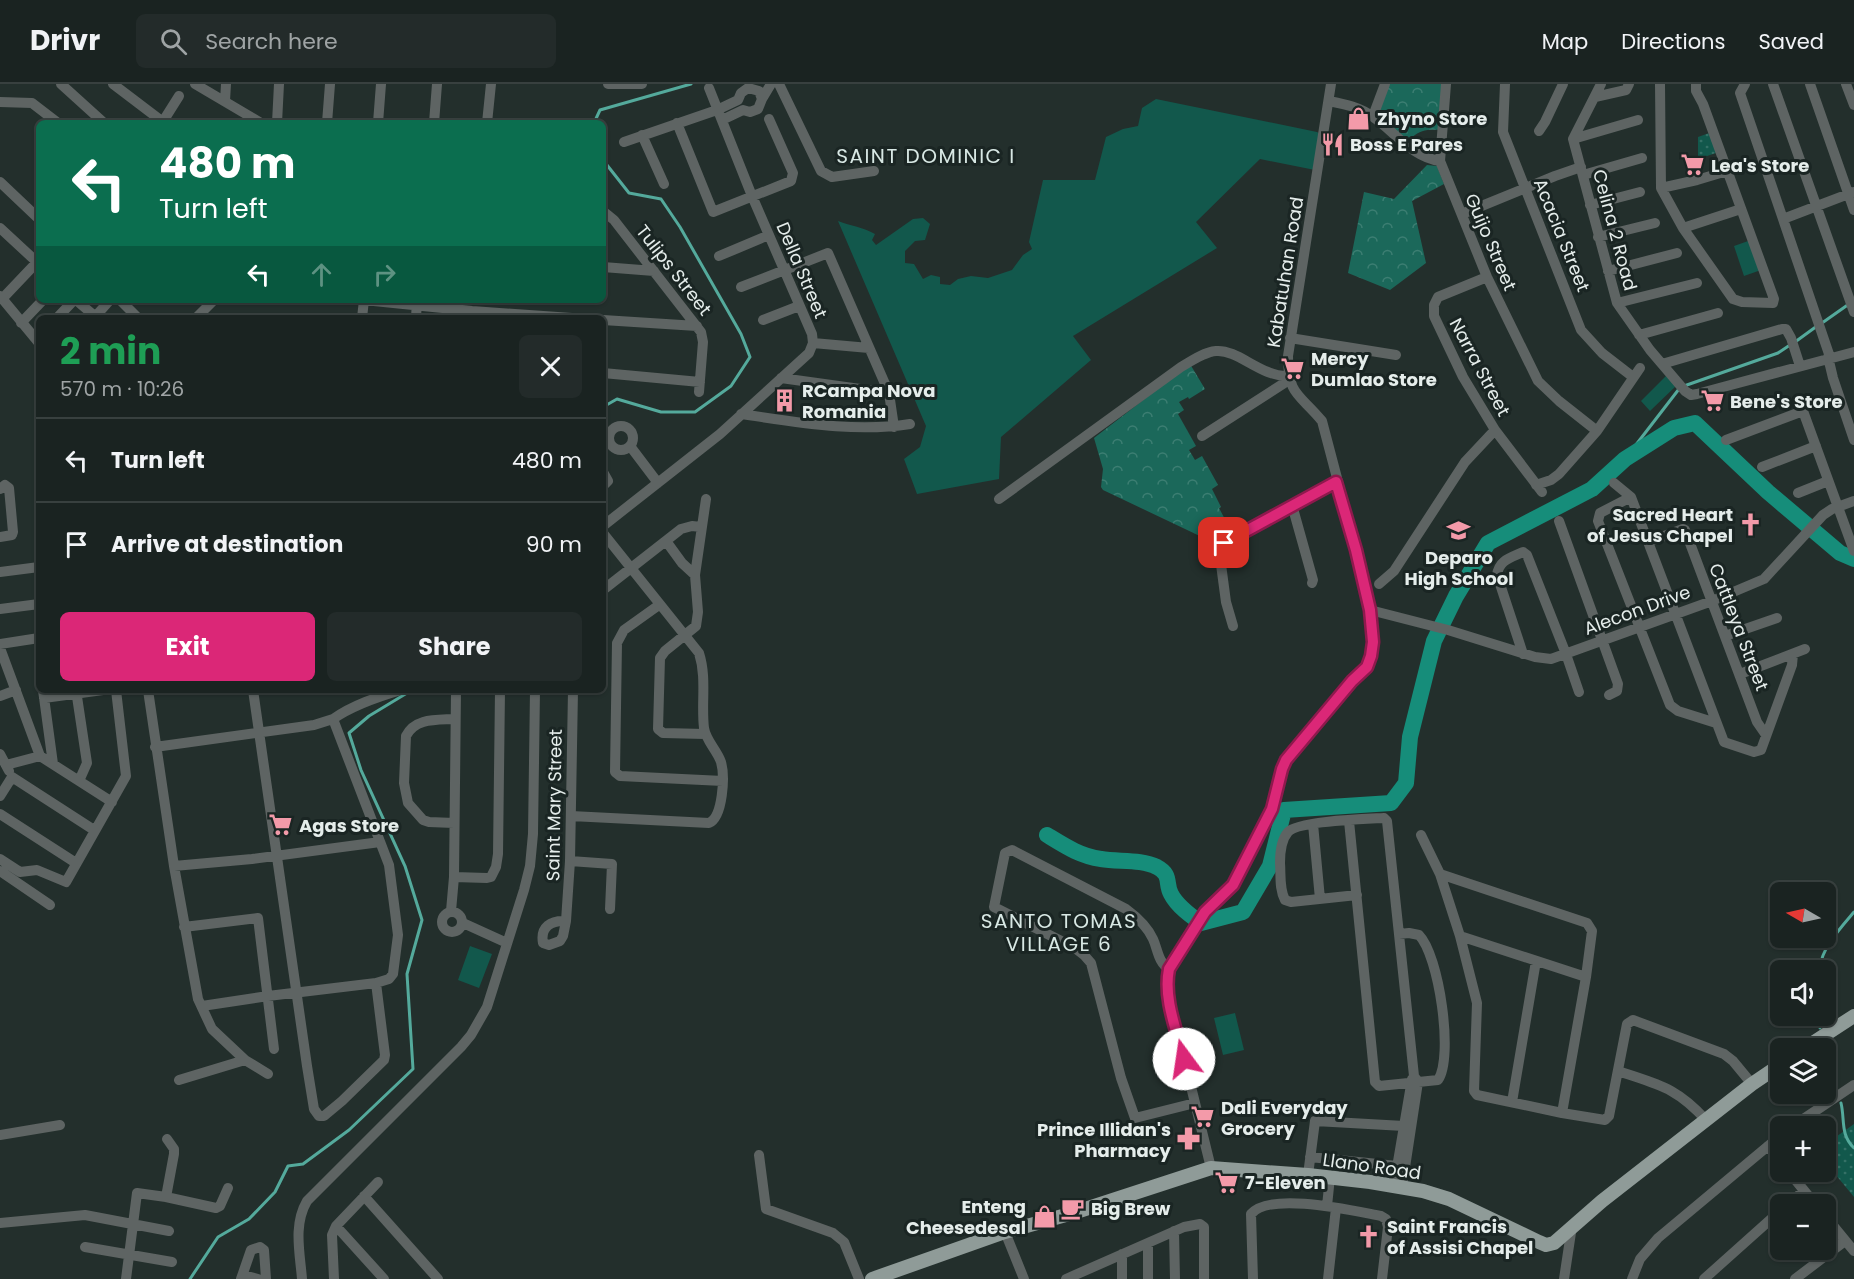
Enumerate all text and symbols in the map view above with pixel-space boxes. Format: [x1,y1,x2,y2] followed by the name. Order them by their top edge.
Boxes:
[136,14,556,68] search box
[30,21,100,60] text: Drivr
[157,25,190,58] icon: search
[205,26,338,57] text: Search here
[1542,27,1588,56] text: Map
[1621,27,1725,56] text: Directions
[1758,27,1824,56] text: Saved
[1346,105,1372,131] shop icon: Zhyno Store
[1377,106,1487,131] place label: Zhyno Store
[1319,131,1345,157] restaurant icon: Boss E Pares
[1350,132,1463,157] place label: Boss E Pares
[159,134,295,193] text: 480 m
[836,142,1016,170] district label: SAINT DOMINIC I
[60,144,138,222] icon: left
[1680,152,1706,178] supermarket icon: Lea's Store
[1711,153,1809,178] place label: Lea's Store
[1587,167,1643,293] street label: Celina 2 Road
[1528,175,1596,295] street label: Acacia Street
[159,190,268,227] text: Turn left
[1459,190,1523,294] street label: Guijo Street
[1261,195,1309,349] street label: Kabatuhan Road
[770,218,834,322] street label: Della Street
[631,219,717,321] street label: Tulips Street
[242,258,275,291] icon: left
[305,258,338,291] icon: ahead
[368,258,401,291] icon: right
[1444,313,1516,421] street label: Narra Street
[60,326,161,377] text: 2 min
[519,335,582,398] button: close
[1311,346,1437,392] place label: Mercy Dumlao Store
[1280,355,1306,381] supermarket icon: Mercy Dumlao Store
[60,375,184,403] text: 570 m · 10:26
[802,378,936,424] place label: RCampa Nova Romania
[771,387,797,413] building icon: RCampa Nova Romania
[1699,388,1725,414] supermarket icon: Bene's Store
[1730,389,1843,414] place label: Bene's Store
[60,444,93,477] icon: left
[111,445,205,476] text: Turn left
[512,445,582,476] text: 480 m
[1587,502,1733,548] place label: Sacred Heart of Jesus Chapel
[1738,511,1764,537] church icon: Sacred Heart of Jesus Chapel
[1198,517,1249,568] pin
[1446,518,1472,544] school or university icon: Deparo High School
[1207,526,1240,559] icon: arrive
[60,528,93,561] icon: arrive
[111,529,343,560] text: Arrive at destination
[526,529,582,560] text: 90 m
[1405,545,1513,591] place label: Deparo High School
[1703,560,1775,694] street label: Cattleya Street
[1580,579,1694,641] street label: Alecon Drive
[60,612,315,681] button: Exit
[327,612,582,681] button: Share
[540,729,568,881] street label: Saint Mary Street
[268,812,294,838] supermarket icon: Agas Store
[299,813,399,838] place label: Agas Store
[1770,882,1836,948] north arrow
[1770,882,1836,1260] map controls
[981,907,1137,958] district label: SANTO TOMAS VILLAGE 6
[1770,960,1836,1026] button: sound
[1152,1027,1216,1091] position arrow
[1770,1038,1836,1104] button: layers
[1221,1095,1348,1141] place label: Dali Everyday Grocery
[1190,1104,1216,1130] supermarket icon: Dali Everyday Grocery
[1770,1116,1836,1182] button: +
[1037,1117,1172,1163] place label: Prince Illidan's Pharmacy
[1176,1126,1202,1152] pharmacy icon: Prince Illidan's Pharmacy
[1321,1147,1423,1185] street label: Llano Road
[1214,1169,1240,1195] supermarket icon: 7-Eleven
[1245,1170,1326,1195] place label: 7-Eleven
[906,1194,1026,1240] place label: Enteng Cheesedesal
[1770,1194,1836,1260] button: −
[1060,1195,1086,1221] cafe icon: Big Brew
[1091,1196,1171,1221] place label: Big Brew
[1031,1203,1057,1229] shop icon: Enteng Cheesedesal
[1387,1214,1533,1260] place label: Saint Francis of Assisi Chapel
[1356,1223,1382,1249] church icon: Saint Francis of Assisi Chapel

